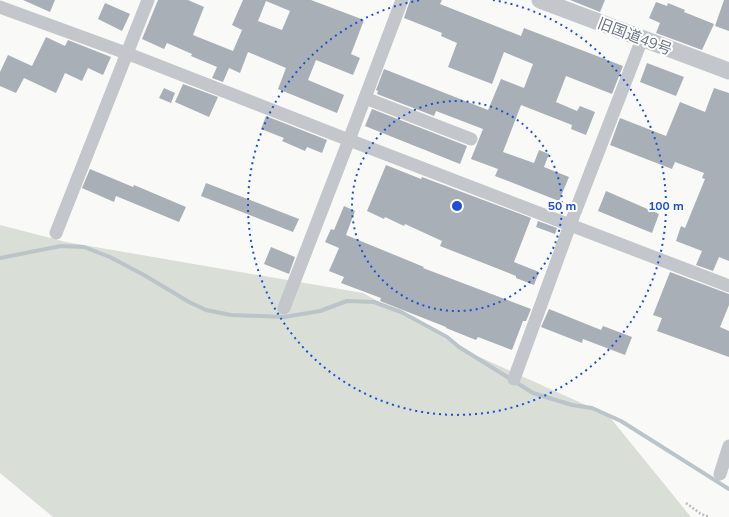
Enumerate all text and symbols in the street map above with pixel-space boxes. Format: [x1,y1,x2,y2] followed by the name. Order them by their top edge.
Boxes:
[595,13,675,59] street label: 旧国道49号
[548,198,576,213] text: 50 m
[648,198,684,213] text: 100 m
[450,199,464,213] centre of rings

